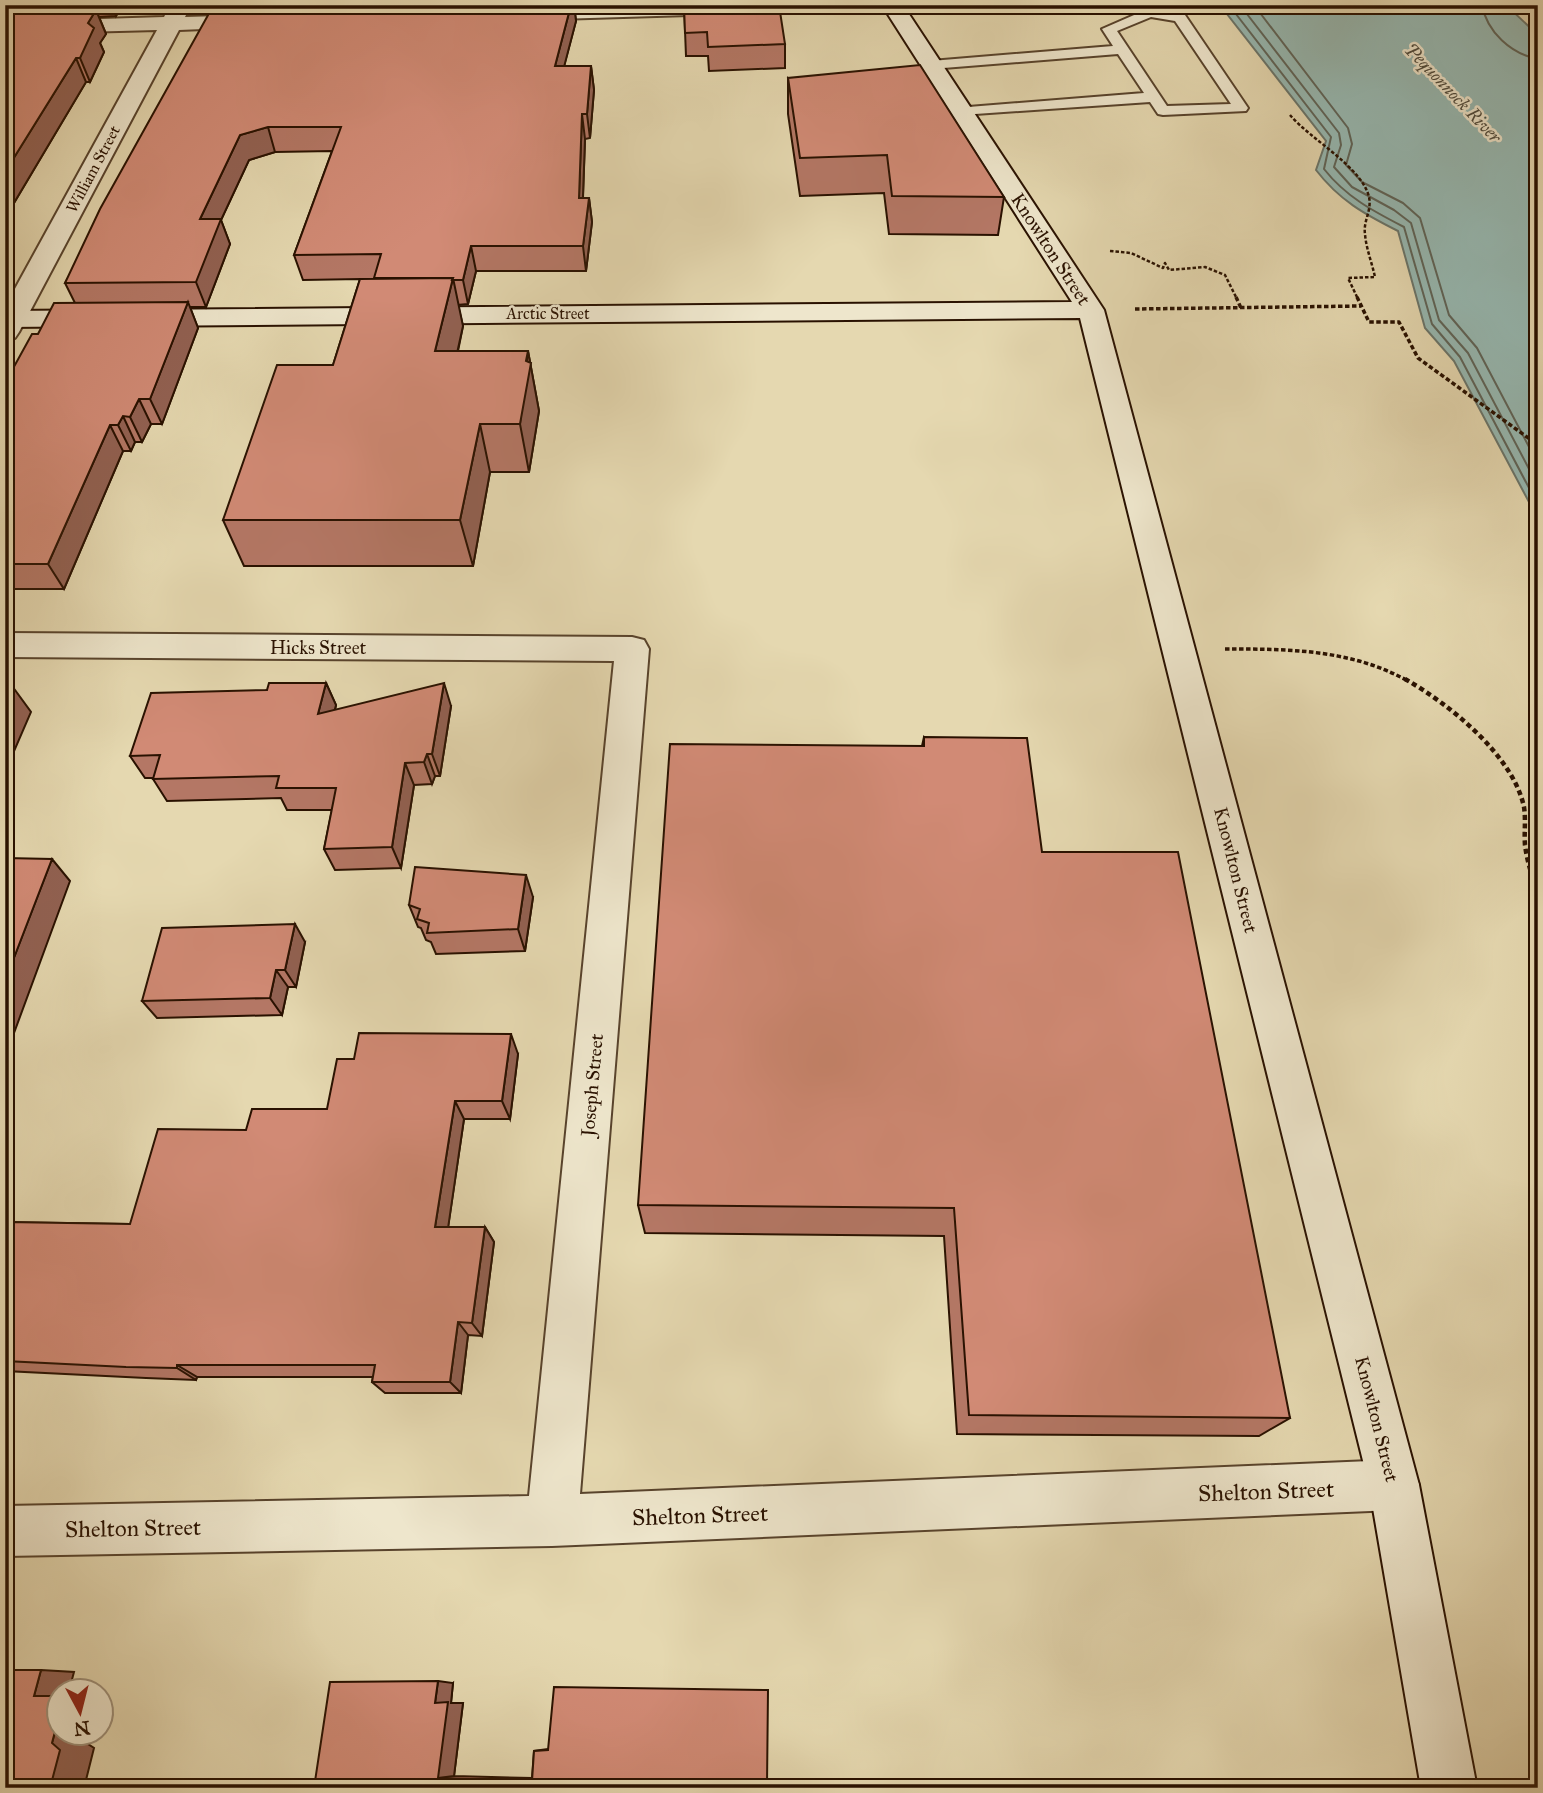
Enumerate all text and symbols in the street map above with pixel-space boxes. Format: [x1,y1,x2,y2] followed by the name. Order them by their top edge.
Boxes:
[1400,39,1507,148] water label: Pequonnock River
[62,122,124,216] street label: William Street
[1006,189,1096,310] street label: Knowlton Street
[505,304,590,323] street label: Arctic Street
[270,636,367,659] street label: Hicks Street
[1209,805,1263,936] street label: Knowlton Street
[576,1032,609,1139] street label: Joseph Street
[1350,1354,1404,1485] street label: Knowlton Street
[1197,1475,1335,1507] street label: Shelton Street
[631,1499,769,1531] street label: Shelton Street
[65,1513,201,1543] street label: Shelton Street
[46,1678,116,1748] north arrow
[73,1716,91,1741] text: N

